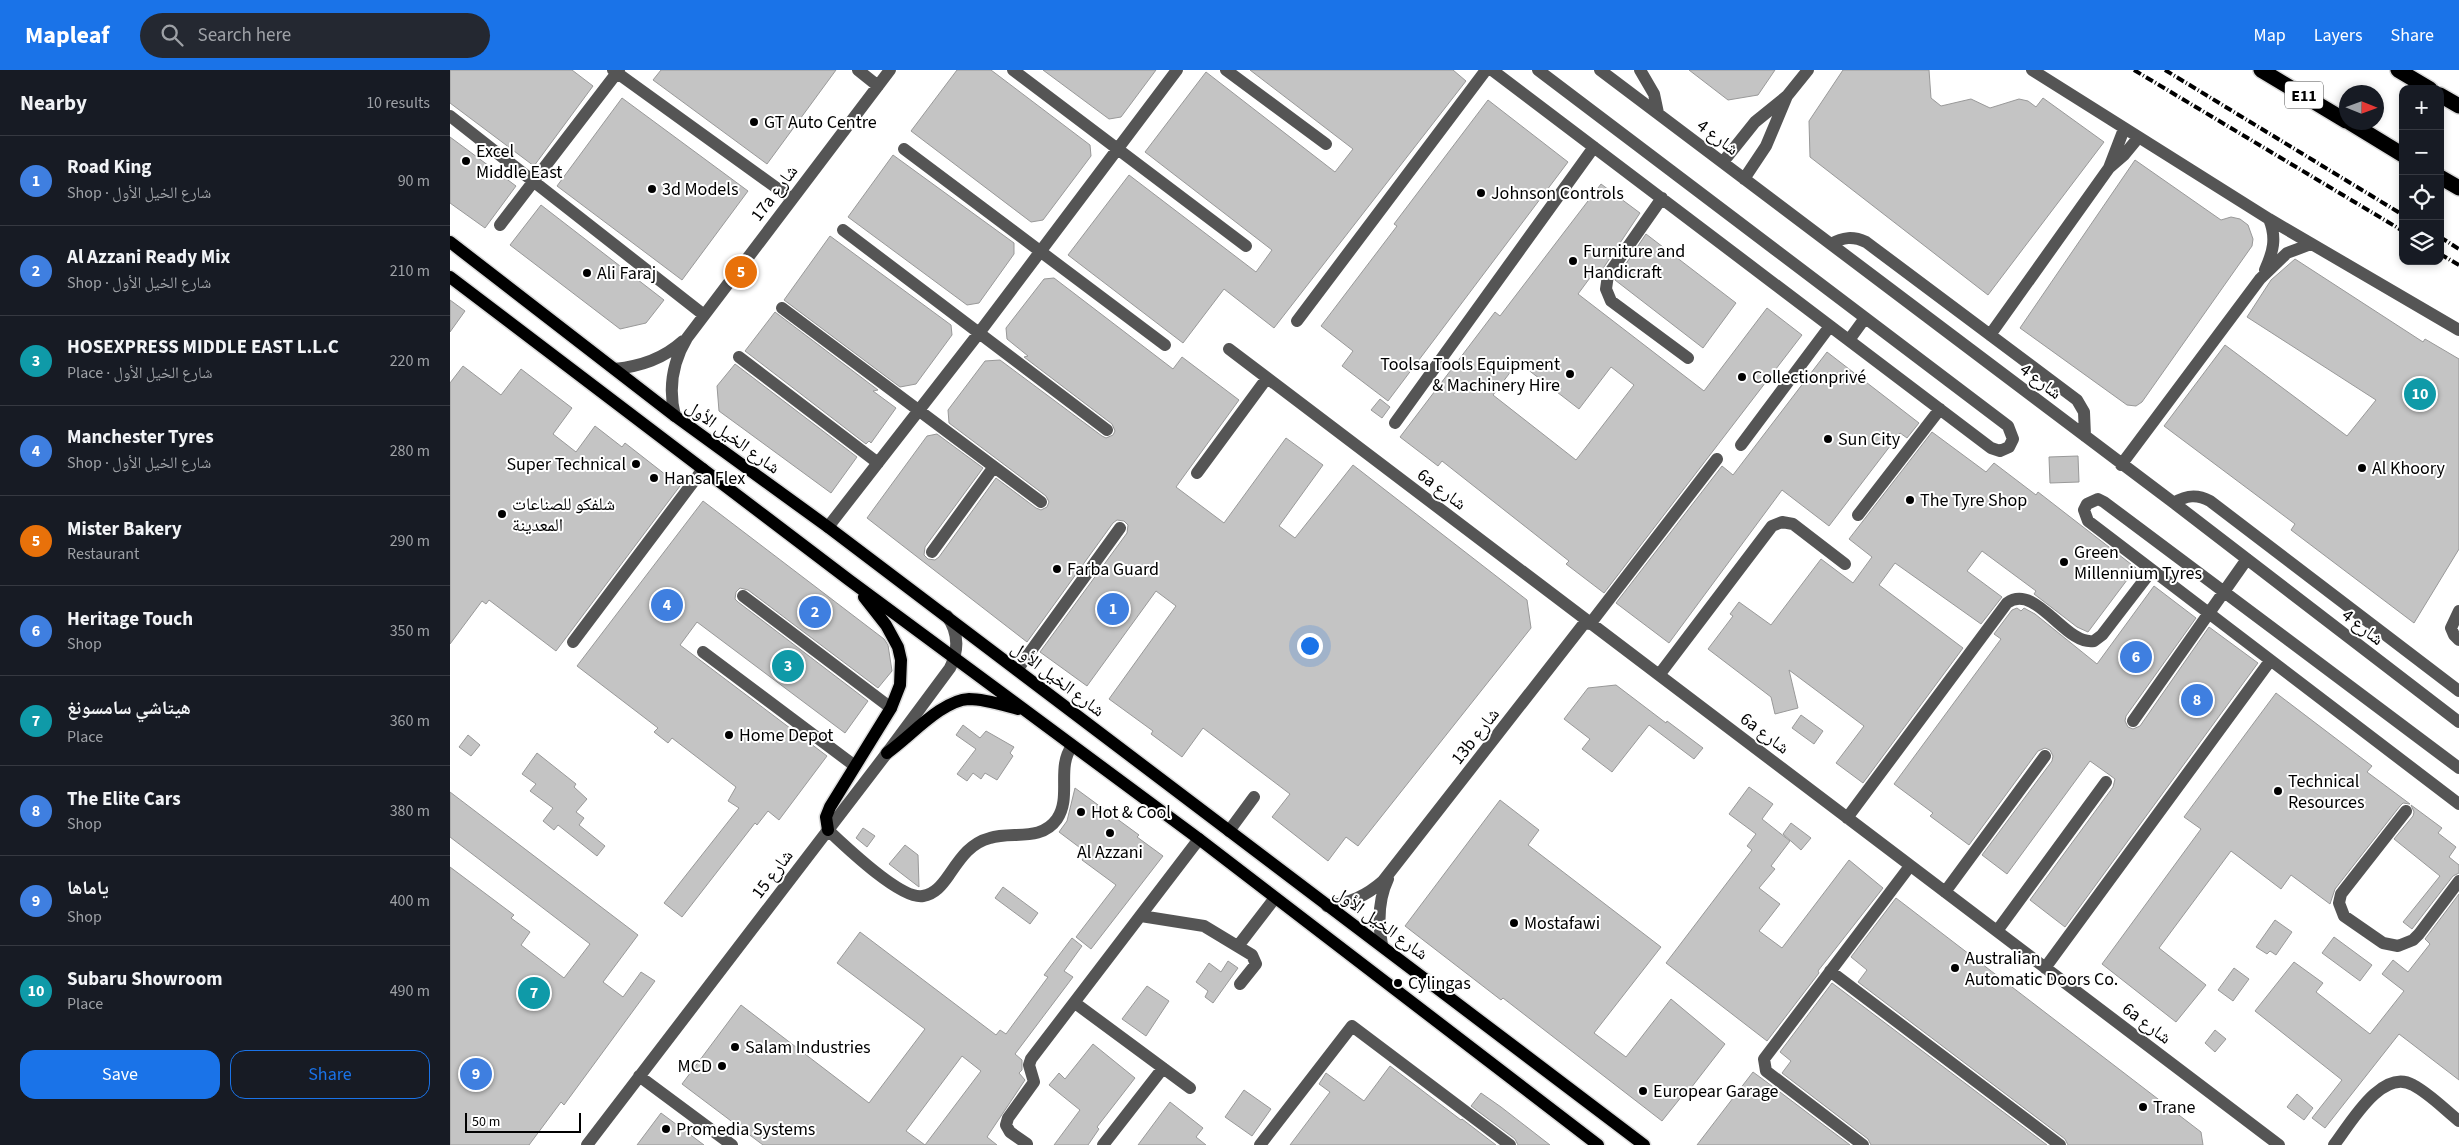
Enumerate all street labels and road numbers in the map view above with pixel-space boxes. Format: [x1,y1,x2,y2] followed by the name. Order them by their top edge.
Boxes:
[2285,82,2323,108] road number: E11
[1691,113,1744,161] street label: شارع 4
[745,160,804,227] street label: 17a شارع
[2014,357,2067,405] street label: شارع 4
[680,395,785,480] street label: شارع الخيل الأول
[1412,463,1472,516] street label: 6a شارع
[2337,603,2389,652] street label: شارع 4
[1006,636,1110,723] street label: شارع الخيل الأول
[1445,703,1505,770] street label: 13b شارع
[1735,707,1795,760] street label: 6a شارع
[746,845,799,904] street label: شارع 15
[1328,881,1433,966] street label: شارع الخيل الأول
[2117,997,2177,1050] street label: 6a شارع

